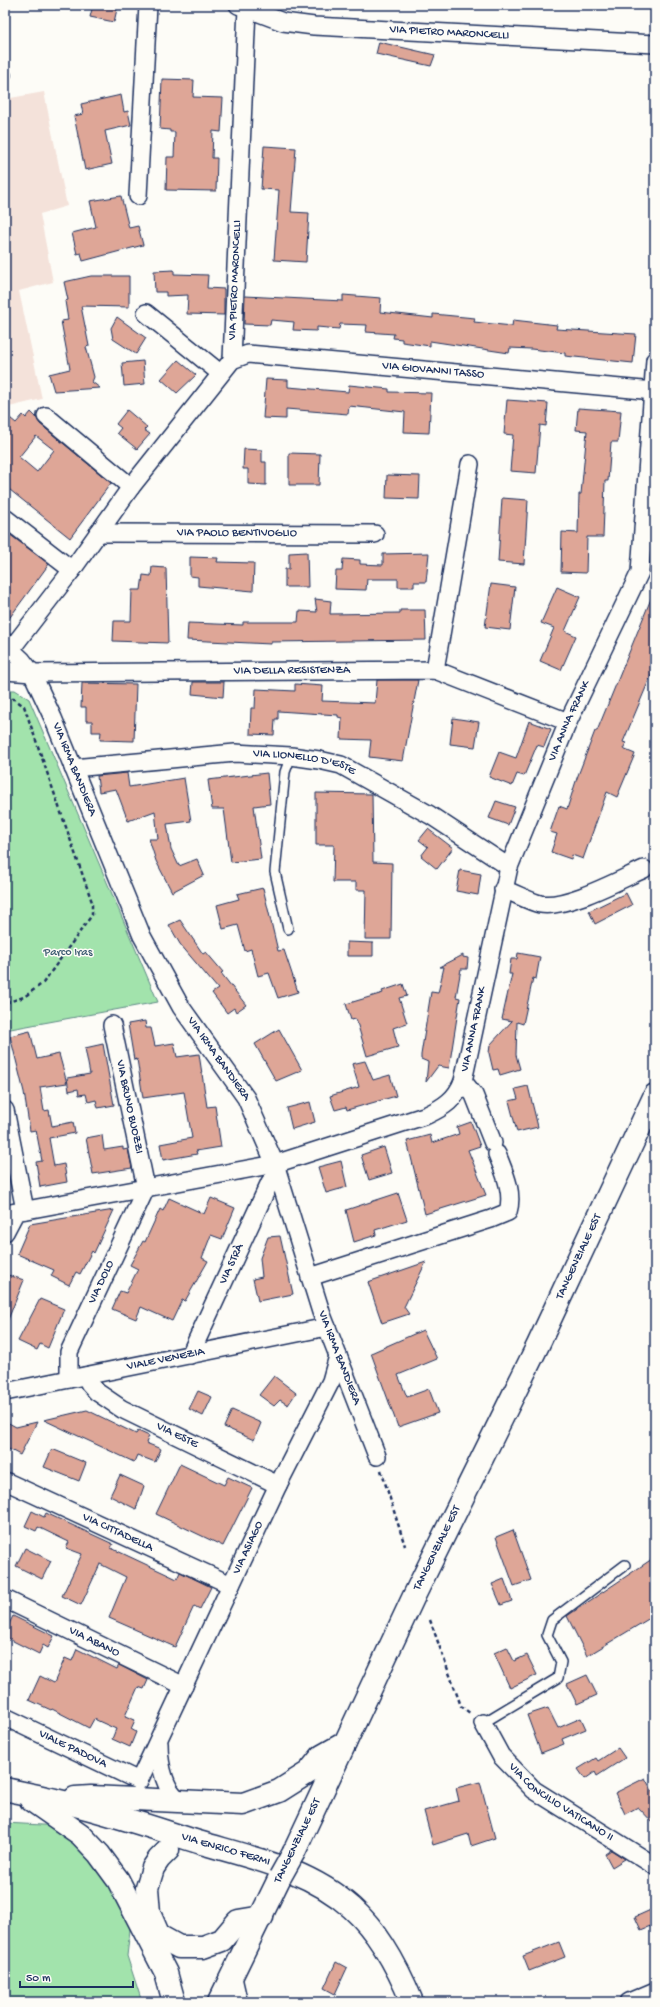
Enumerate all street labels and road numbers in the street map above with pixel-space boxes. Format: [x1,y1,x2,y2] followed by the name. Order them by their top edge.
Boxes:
[388,23,510,43] street label: VIA PIETRO MARONCELLI
[226,220,245,341] street label: VIA PIETRO MARONCELLI
[381,359,485,383] street label: VIA GIOVANNI TASSO
[176,526,297,541] street label: VIA PAOLO BENTIVOGLIO
[233,664,351,679] street label: VIA DELLA RESISTENZA
[545,678,594,764] street label: VIA ANNA FRANK
[48,720,100,819] street label: VIA IRMA BANDIERA
[252,747,358,779] street label: VIA LIONELLO D'ESTE
[458,984,490,1074] street label: VIA ANNA FRANK
[183,1014,253,1105] street label: VIA IRMA BANDIERA
[112,1058,146,1155] street label: VIA BRUNO BUOZZI
[553,1211,606,1303] street label: TANGENZIALE EST
[216,1241,248,1288] street label: VIA STRÀ
[85,1258,118,1307] street label: VIA DOLO
[314,1308,364,1408] street label: VIA IRMA BANDIERA
[125,1345,207,1374] street label: VIALE VENEZIA
[153,1419,201,1452] street label: VIA ESTE
[410,1502,465,1594] street label: TANGENZIALE EST
[79,1510,156,1556] street label: VIA CITTADELLA
[230,1519,267,1578] street label: VIA ASIAGO
[65,1624,122,1661] street label: VIA ABANO
[35,1727,110,1772] street label: VIALE PADOVA
[504,1760,616,1845] street label: VIA CONCILIO VATICANO II
[271,1795,325,1887] street label: TANGENZIALE EST
[179,1830,272,1870] street label: VIA ENRICO FERMI

